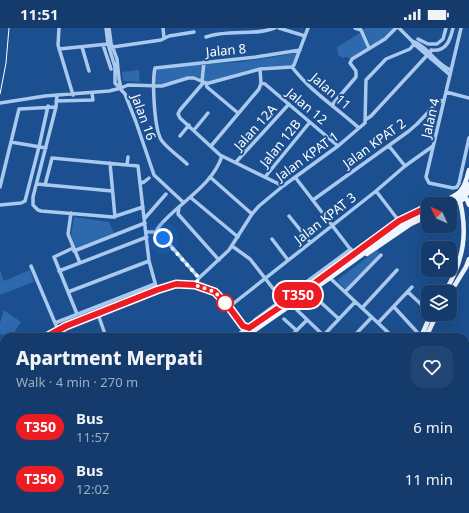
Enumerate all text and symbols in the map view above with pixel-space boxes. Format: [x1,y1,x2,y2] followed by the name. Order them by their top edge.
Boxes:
[20,4,59,24] text: 11:51
[203,39,247,61] street label: Jalan 8
[306,67,355,113] street label: Jalan 11
[281,82,331,128] street label: Jalan 12
[127,90,161,143] street label: Jalan 16
[416,96,443,142] street label: Jalan 4
[228,100,281,155] street label: Jalan 12A
[337,114,409,173] street label: Jalan KPAT 2
[254,115,305,172] street label: Jalan 12B
[270,127,342,186] street label: Jalan KPAT 1
[289,188,360,249] street label: Jalan KPAT 3
[421,197,457,233] north arrow
[421,197,457,321] map controls
[153,228,173,248] your location
[421,241,457,277] button: locate
[270,282,326,308] line badge: T350
[282,285,314,304] text: T350
[421,285,457,321] button: layers
[216,294,234,312] unlabelled marker
[16,345,203,371] text: Apartment Merpati
[411,346,453,388] button: heart
[16,373,138,391] text: Walk · 4 min · 270 m
[76,408,103,428] text: Bus
[24,417,56,436] text: T350
[413,417,453,437] text: 6 min
[76,428,109,446] text: 11:57
[76,460,103,480] text: Bus
[24,469,56,488] text: T350
[405,469,453,489] text: 11 min
[76,480,109,498] text: 12:02

